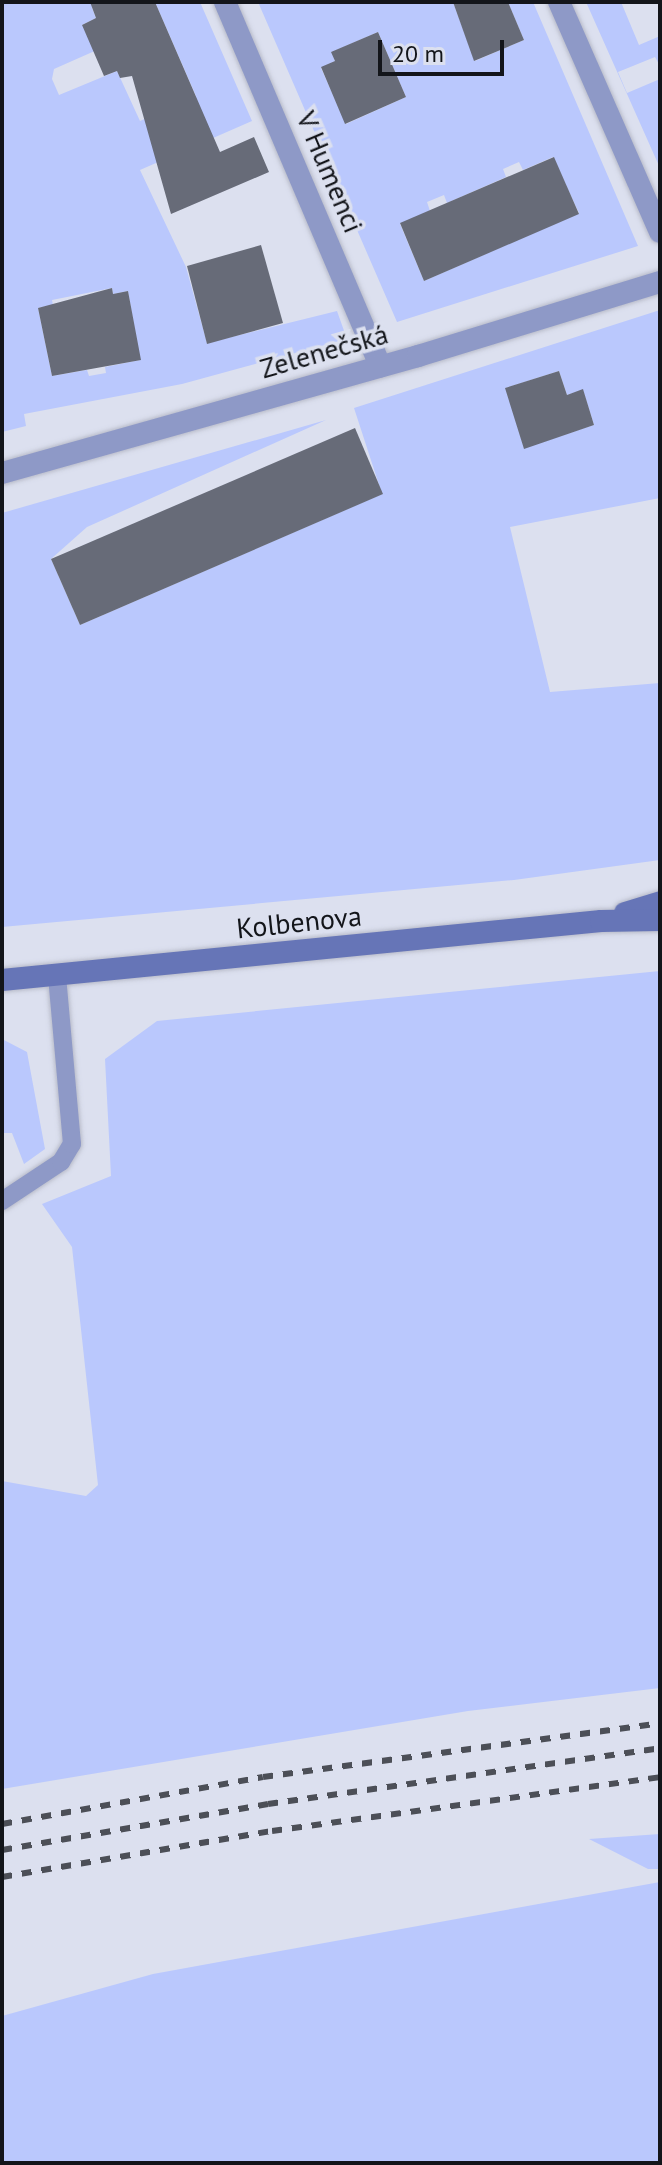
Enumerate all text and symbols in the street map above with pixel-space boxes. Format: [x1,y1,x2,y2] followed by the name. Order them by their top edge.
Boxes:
[382,24,508,74] scale bar
[392,38,444,69] text: 20 m
[289,106,371,238] street label: V Humenci
[256,317,392,385] street label: Zelenečská
[235,899,363,945] street label: Kolbenova

